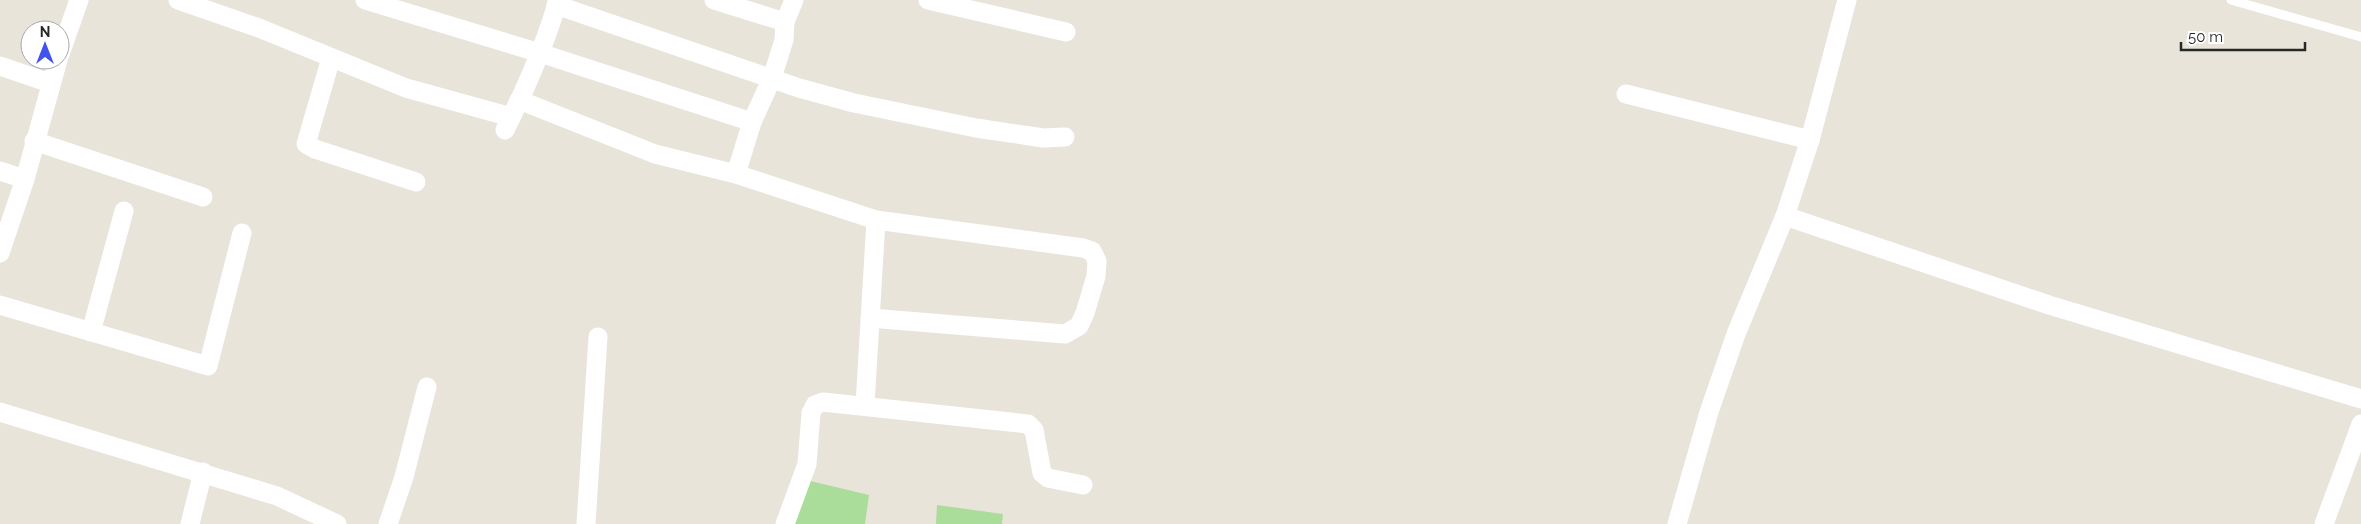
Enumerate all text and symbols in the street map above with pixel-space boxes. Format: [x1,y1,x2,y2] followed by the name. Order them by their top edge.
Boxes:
[20,20,70,70] north arrow
[2181,20,2305,52] scale bar
[40,24,50,40] text: N
[2188,28,2223,46] text: 50 m

